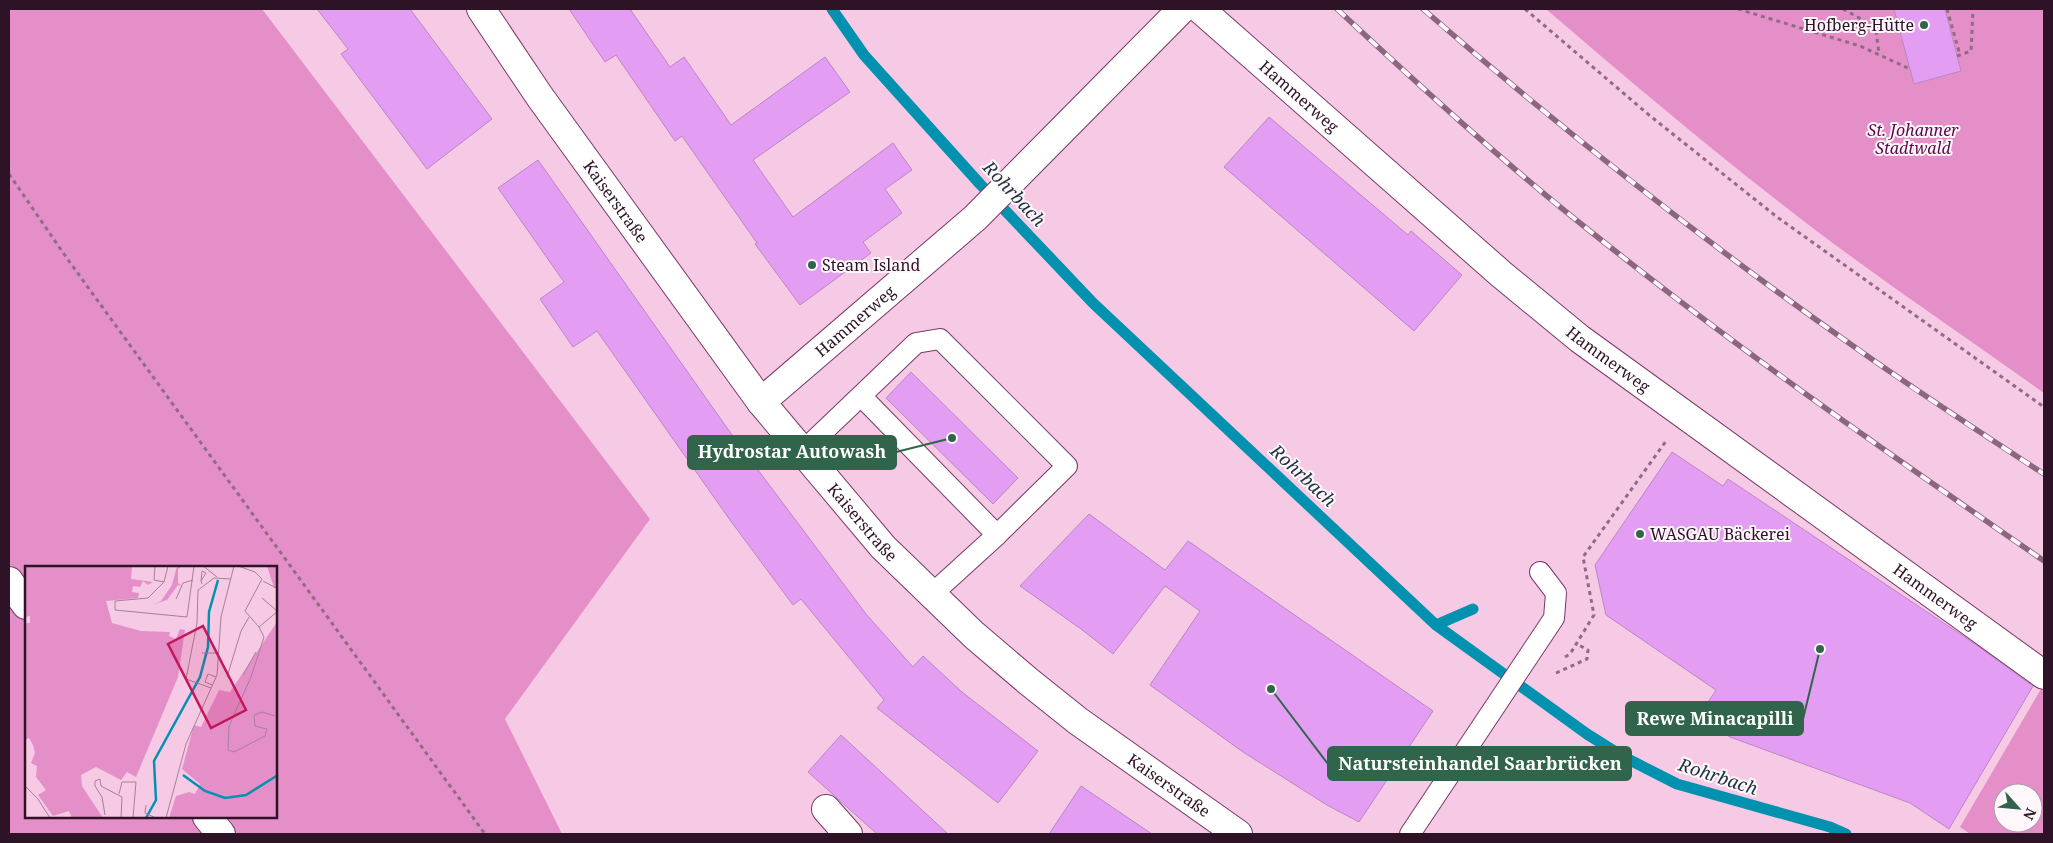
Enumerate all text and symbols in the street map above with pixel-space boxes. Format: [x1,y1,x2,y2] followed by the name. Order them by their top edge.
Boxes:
[1804,14,1914,36] place label: Hofberg-Hütte
[1918,19,1930,31] marker: Hofberg-Hütte
[1255,55,1344,137] street label: Hammerweg
[1867,119,1959,159] park label: St. Johanner Stadtwald
[977,155,1051,231] water label: Rohrbach
[578,156,653,247] street label: Kaiserstraße
[822,254,921,276] place label: Steam Island
[806,259,818,271] marker: Steam Island
[810,280,900,362] street label: Hammerweg
[1562,321,1655,398] street label: Hammerweg
[688,436,896,469] callout: Hydrostar Autowash
[1265,438,1342,512] water label: Rohrbach
[698,439,886,463] text: Hydrostar Autowash
[823,478,902,566] street label: Kaiserstraße
[1650,523,1790,545] place label: WASGAU Bäckerei
[1634,528,1646,540] marker: WASGAU Bäckerei
[1889,558,1982,634] street label: Hammerweg
[25,566,278,818] inset map
[1626,702,1803,735] callout: Rewe Minacapilli
[1636,706,1794,730] text: Rewe Minacapilli
[1328,747,1631,780] callout: Natursteinhandel Saarbrücken
[1123,748,1215,822] street label: Kaiserstraße
[1338,751,1622,775] text: Natursteinhandel Saarbrücken
[1675,752,1761,800] water label: Rohrbach
[1993,783,2043,833] north arrow
[2019,805,2041,823] text: N

